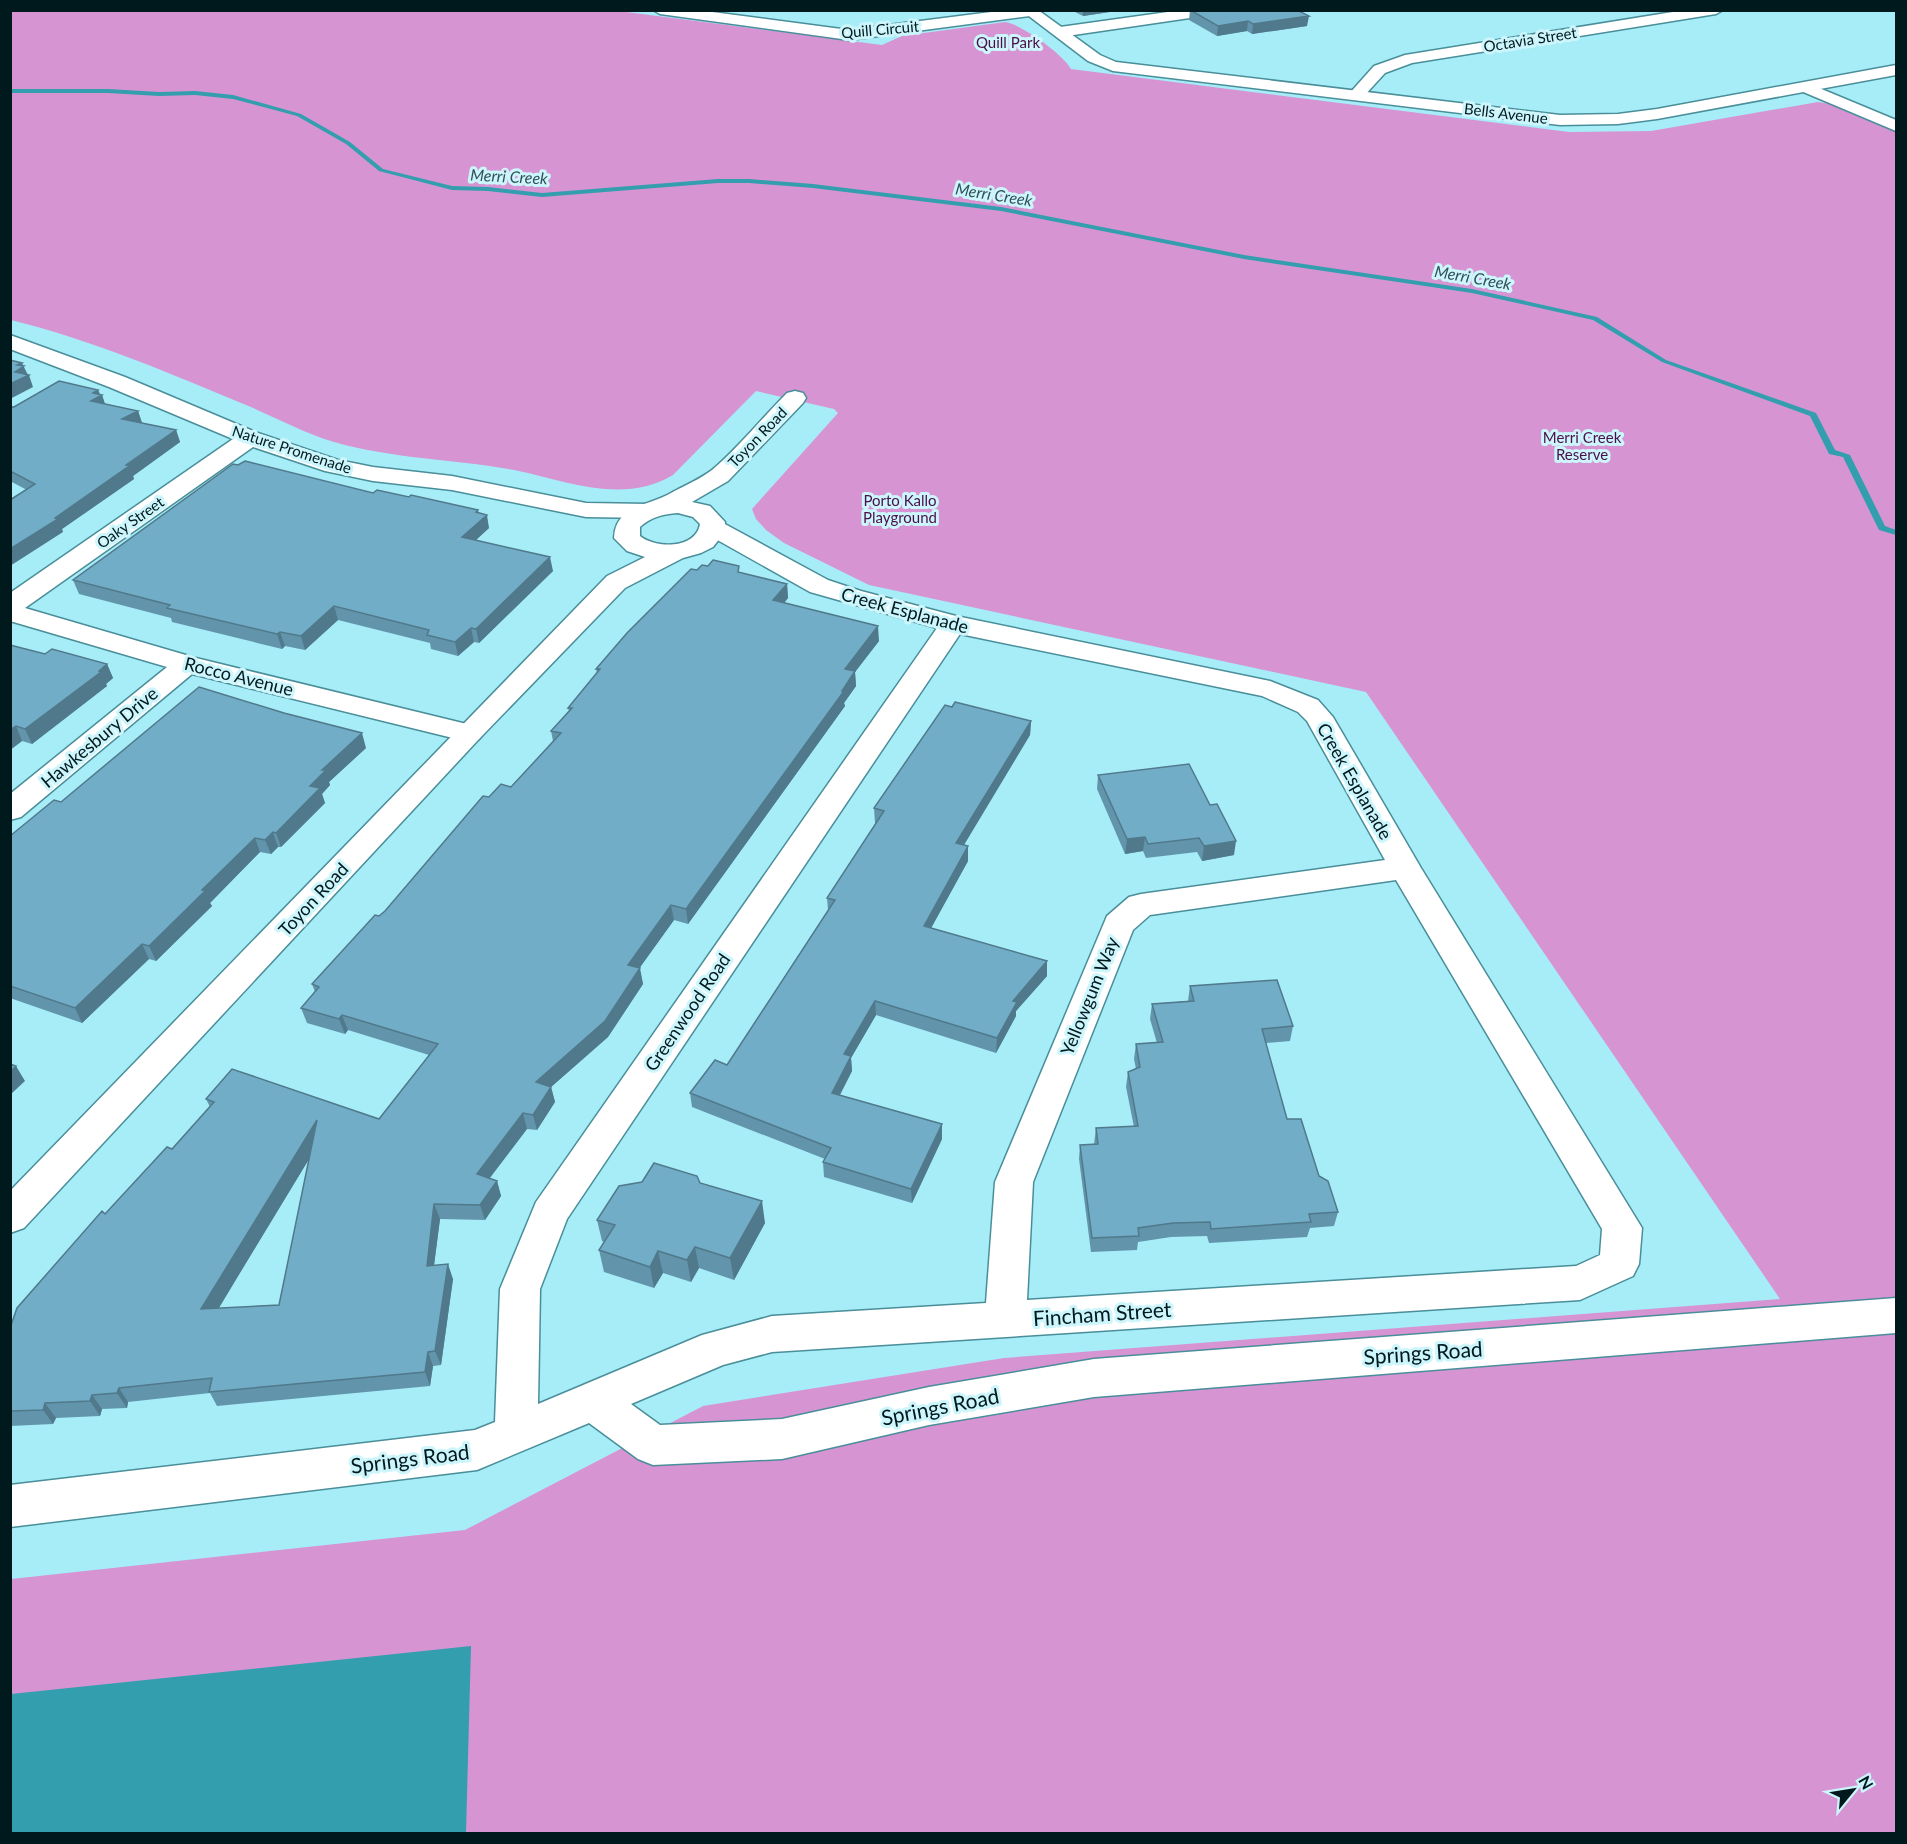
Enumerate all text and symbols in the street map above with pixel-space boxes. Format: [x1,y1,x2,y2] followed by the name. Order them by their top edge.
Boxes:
[840,17,920,41] street label: Quill Circuit
[1482,23,1578,55] street label: Octavia Street
[976,33,1040,51] park label: Quill Park
[1463,99,1549,127] street label: Bells Avenue
[470,164,549,188] water label: Merri Creek
[954,179,1034,210] water label: Merri Creek
[1433,261,1513,293] water label: Merri Creek
[724,403,790,471] street label: Toyon Road
[230,421,354,477] street label: Nature Promenade
[1543,428,1622,463] park label: Merri Creek Reserve
[863,491,937,526] park label: Porto Kallo Playground
[93,492,167,552] street label: Oaky Street
[839,582,971,638] street label: Creek Esplanade
[182,652,296,700] street label: Rocco Avenue
[36,682,162,792] street label: Hawkesbury Drive
[1313,719,1397,843] street label: Creek Esplanade
[274,858,352,940] street label: Toyon Road
[1055,933,1123,1058] street label: Yellowgum Way
[640,949,734,1075] street label: Greenwood Road
[1032,1296,1173,1330] street label: Fincham Street
[1363,1335,1483,1369] street label: Springs Road
[879,1382,1001,1430] street label: Springs Road
[349,1438,471,1478] street label: Springs Road
[1823,1760,1883,1820] north arrow
[1855,1772,1878,1792] text: N

